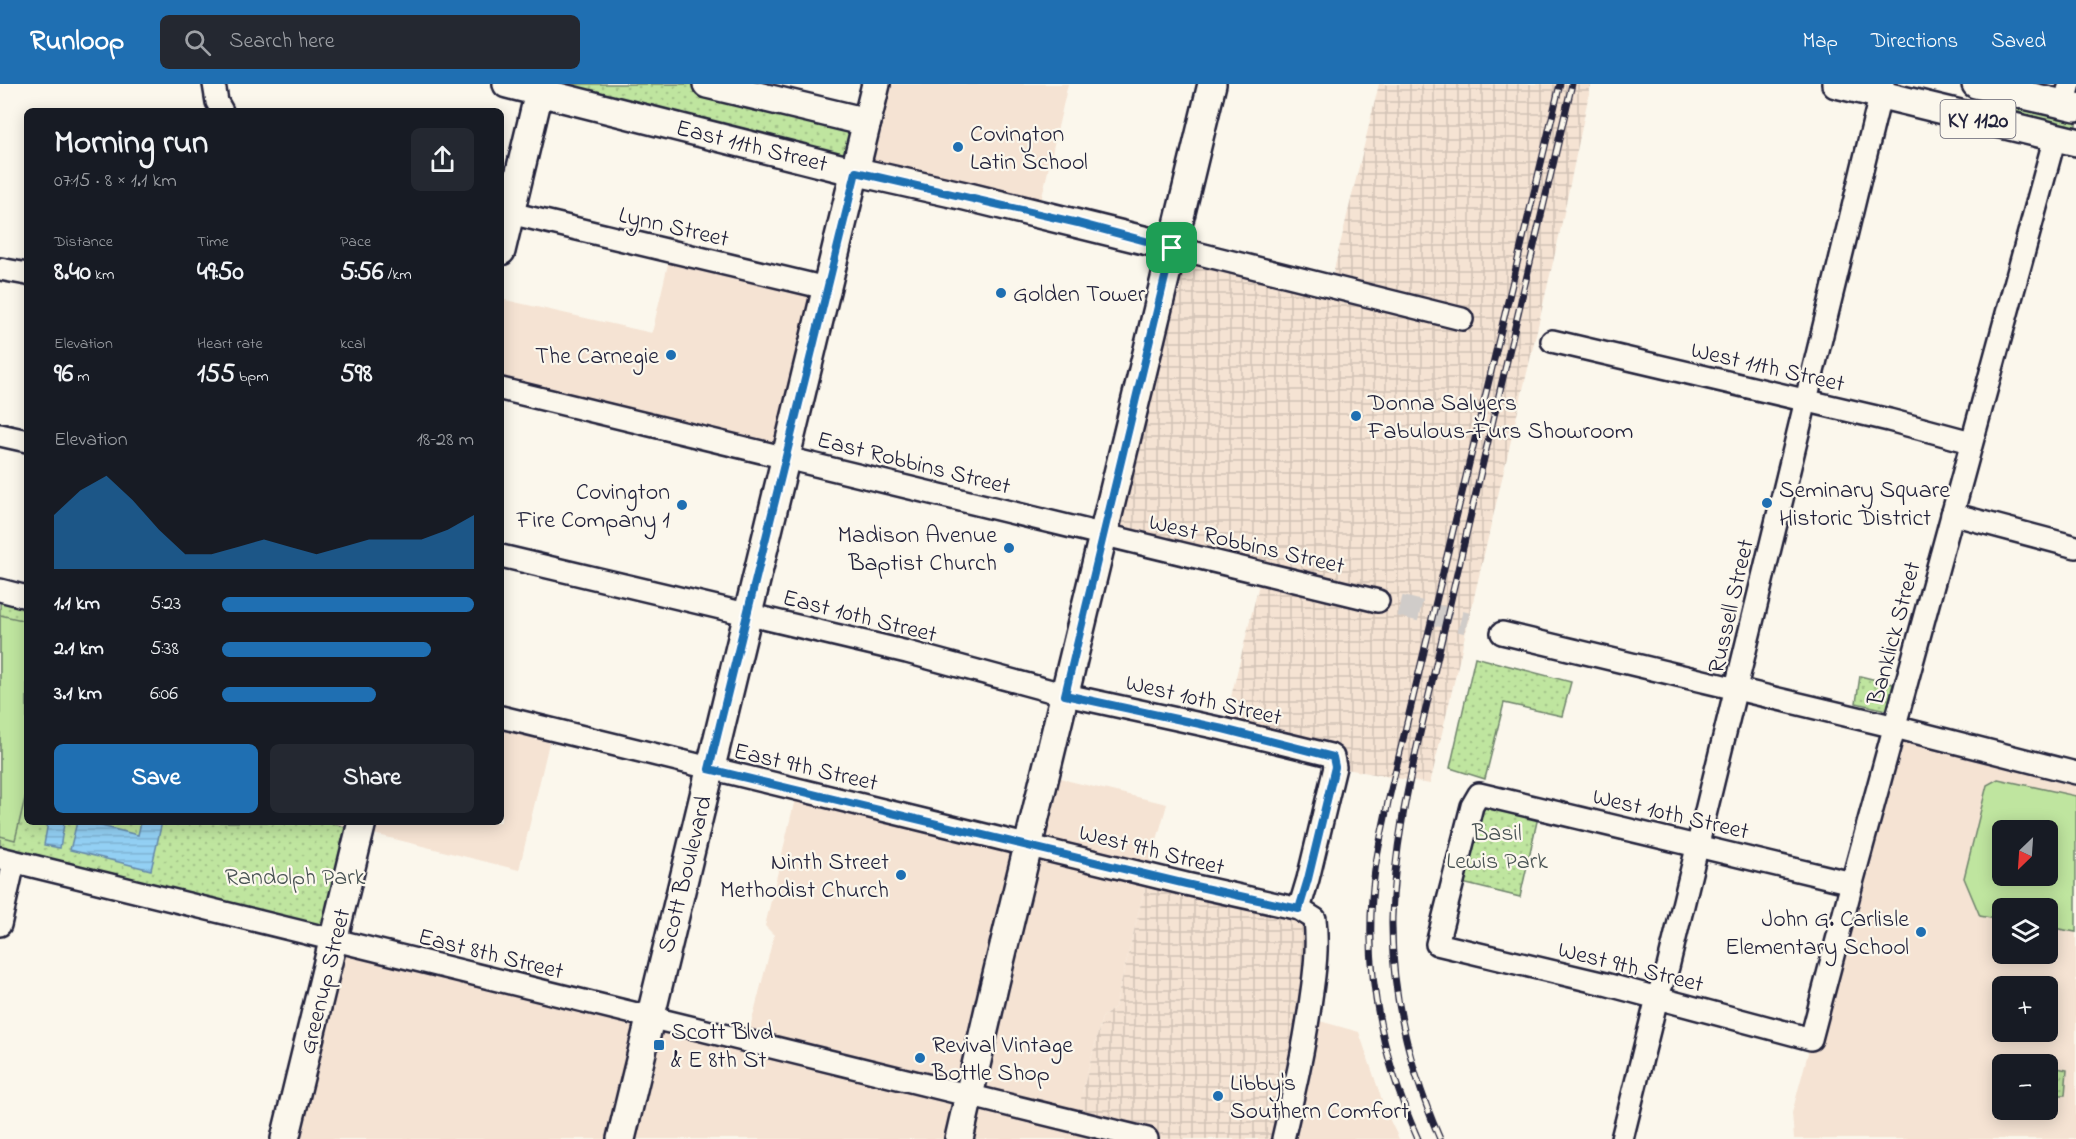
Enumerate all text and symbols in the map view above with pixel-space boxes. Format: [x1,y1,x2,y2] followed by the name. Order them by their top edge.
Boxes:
[160,15,580,69] search box
[30,22,124,63] text: Runloop
[181,26,214,59] icon: search
[229,26,335,58] text: Search here
[1802,27,1838,57] text: Map
[1871,27,1958,57] text: Directions
[1991,27,2046,57] text: Saved
[1940,100,2016,138] road number: KY 1120
[672,112,831,183] street label: East 11th Street
[970,118,1088,181] place label: Covington Latin School
[54,120,208,168] text: Morning run
[411,128,474,191] button: share
[951,140,965,154] marker: Covington Latin School
[54,167,177,196] text: 07:15 · 8 × 1.1 km
[615,199,732,259] street label: Lynn Street
[1146,222,1197,273] pin
[54,230,113,254] text: Distance
[197,230,229,254] text: Time
[340,230,371,254] text: Pace
[1155,231,1188,264] icon: arrive
[54,254,91,292] text: 8.40
[197,254,244,292] text: 49:50
[340,254,383,292] text: 5:56
[91,263,114,287] text: km
[383,263,412,287] text: /km
[1013,278,1146,313] place label: Golden Tower
[994,286,1008,300] marker: Golden Tower
[54,332,113,356] text: Elevation
[197,332,263,356] text: Heart rate
[340,332,365,356] text: kcal
[1687,334,1848,403] street label: West 11th Street
[535,340,659,375] place label: The Carnegie
[664,348,678,362] marker: The Carnegie
[54,356,73,394] text: 96
[197,356,235,394] text: 155
[340,356,372,394] text: 598
[73,365,90,389] text: m
[235,365,269,389] text: bpm
[1367,387,1633,450] place label: Donna Salyers Fabulous-Furs Showroom
[1349,409,1363,423] marker: Donna Salyers Fabulous-Furs Showroom
[813,423,1014,505] street label: East Robbins Street
[54,426,128,455] text: Elevation
[416,426,474,455] text: 18–28 m
[1779,474,1950,537] place label: Seminary Square Historic District
[516,476,670,540] place label: Covington Fire Company 1
[1760,496,1774,510] marker: Seminary Square Historic District
[675,498,689,512] marker: Covington Fire Company 1
[1145,506,1348,585] street label: West Robbins Street
[837,519,997,582] place label: Madison Avenue Baptist Church
[1700,536,1765,677] street label: Russell Street
[1002,541,1016,555] marker: Madison Avenue Baptist Church
[1859,558,1931,710] street label: Banklick Street
[779,581,940,653] street label: East 10th Street
[54,590,100,619] text: 1.1 km
[150,590,181,619] text: 5:23
[54,635,104,664] text: 2.1 km
[150,635,179,664] text: 5:38
[1122,666,1285,736] street label: West 10th Street
[54,680,102,709] text: 3.1 km
[150,680,178,709] text: 6:06
[730,735,881,802] street label: East 9th Street
[54,744,258,813] button: Save
[270,744,474,813] button: Share
[1589,780,1752,850] street label: West 10th Street
[650,792,723,957] street label: Scott Boulevard
[1075,816,1228,886] street label: West 9th Street
[1446,817,1548,880] park label: Basil Lewis Park
[1992,820,2058,886] north arrow
[1992,820,2058,1120] map controls
[720,846,889,909] place label: Ninth Street Methodist Church
[225,861,366,896] park label: Randolph Park
[894,868,908,882] marker: Ninth Street Methodist Church
[1992,898,2058,964] button: layers
[1725,903,1909,967] place label: John G. Carlisle Elementary School
[291,905,361,1058] street label: Greenup Street
[414,920,567,990] street label: East 8th Street
[1914,925,1928,939] marker: John G. Carlisle Elementary School
[1554,933,1707,1003] street label: West 9th Street
[1992,976,2058,1042] button: +
[671,1016,774,1079] place label: Scott Blvd & E 8th St
[931,1029,1073,1092] place label: Revival Vintage Bottle Shop
[652,1038,666,1052] marker: Scott Blvd & E 8th St
[913,1051,927,1065] marker: Revival Vintage Bottle Shop
[1992,1054,2058,1120] button: −
[1230,1067,1409,1130] place label: Libby's Southern Comfort
[1211,1089,1225,1103] marker: Libby's Southern Comfort

